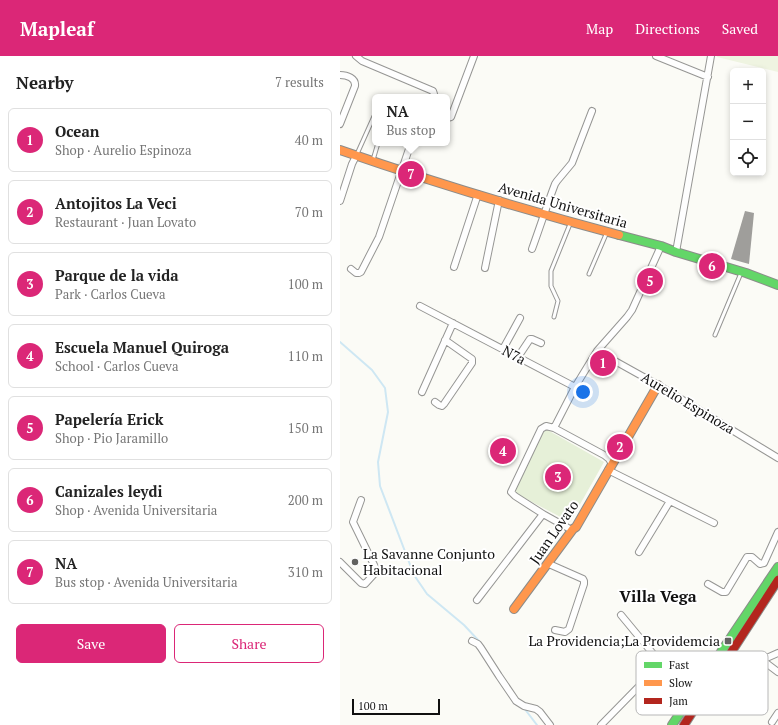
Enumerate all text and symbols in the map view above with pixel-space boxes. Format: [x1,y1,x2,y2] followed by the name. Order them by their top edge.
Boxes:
[20,16,94,41] text: Mapleaf
[586,19,613,38] text: Map
[635,19,700,38] text: Directions
[722,19,758,38] text: Saved
[730,68,766,176] map controls
[730,68,766,104] button: +
[16,71,74,94] text: Nearby
[275,73,324,91] text: 7 results
[372,94,450,146] popup
[386,101,409,121] text: NA
[730,104,766,140] button: −
[55,121,99,141] text: Ocean
[386,121,436,139] text: Bus stop
[26,131,34,149] text: 1
[295,131,323,149] text: 40 m
[730,140,766,176] button: locate
[55,141,192,159] text: Shop · Aurelio Espinoza
[398,159,424,189] pin: 7
[496,177,630,232] street label: Avenida Universitaria
[55,193,177,213] text: Antojitos La Veci
[26,203,34,221] text: 2
[295,203,323,221] text: 70 m
[55,213,196,231] text: Restaurant · Juan Lovato
[699,251,725,281] pin: 6
[55,265,178,285] text: Parque de la vida
[637,266,663,296] pin: 5
[26,275,34,293] text: 3
[288,275,323,293] text: 100 m
[55,285,166,303] text: Park · Carlos Cueva
[55,337,229,357] text: Escuela Manuel Quiroga
[499,341,529,369] street label: N7a
[26,347,34,365] text: 4
[288,347,323,365] text: 110 m
[590,348,616,378] pin: 1
[55,357,179,375] text: School · Carlos Cueva
[638,367,738,438] street label: Aurelio Espinoza
[573,382,593,402] your location
[55,409,163,429] text: Papelería Erick
[26,419,34,437] text: 5
[288,419,323,437] text: 150 m
[55,429,168,447] text: Shop · Pio Jaramillo
[607,432,633,462] pin: 2
[490,436,516,466] pin: 4
[545,462,571,492] pin: 3
[55,481,162,501] text: Canizales leydi
[26,491,34,509] text: 6
[288,491,323,509] text: 200 m
[525,496,583,567] street label: Juan Lovato
[55,501,217,519] text: Shop · Avenida Universitaria
[363,544,495,579] place label: La Savanne Conjunto Habitacional
[55,553,77,573] text: NA
[350,557,360,567] marker: La Savanne Conjunto Habitacional
[26,563,34,581] text: 7
[288,563,323,581] text: 310 m
[55,573,238,591] text: Bus stop · Avenida Universitaria
[619,585,697,607] district label: Villa Vega
[16,624,166,663] button: Save
[174,624,324,663] button: Share
[528,631,720,650] place label: La Providencia;La Providemcia
[723,636,733,646] marker: La Providencia;La Providemcia
[636,651,768,715] legend
[669,658,689,672] text: Fast
[669,676,693,690] text: Slow
[669,694,688,708] text: Jam
[352,697,440,716] scale bar
[358,699,388,713] text: 100 m

